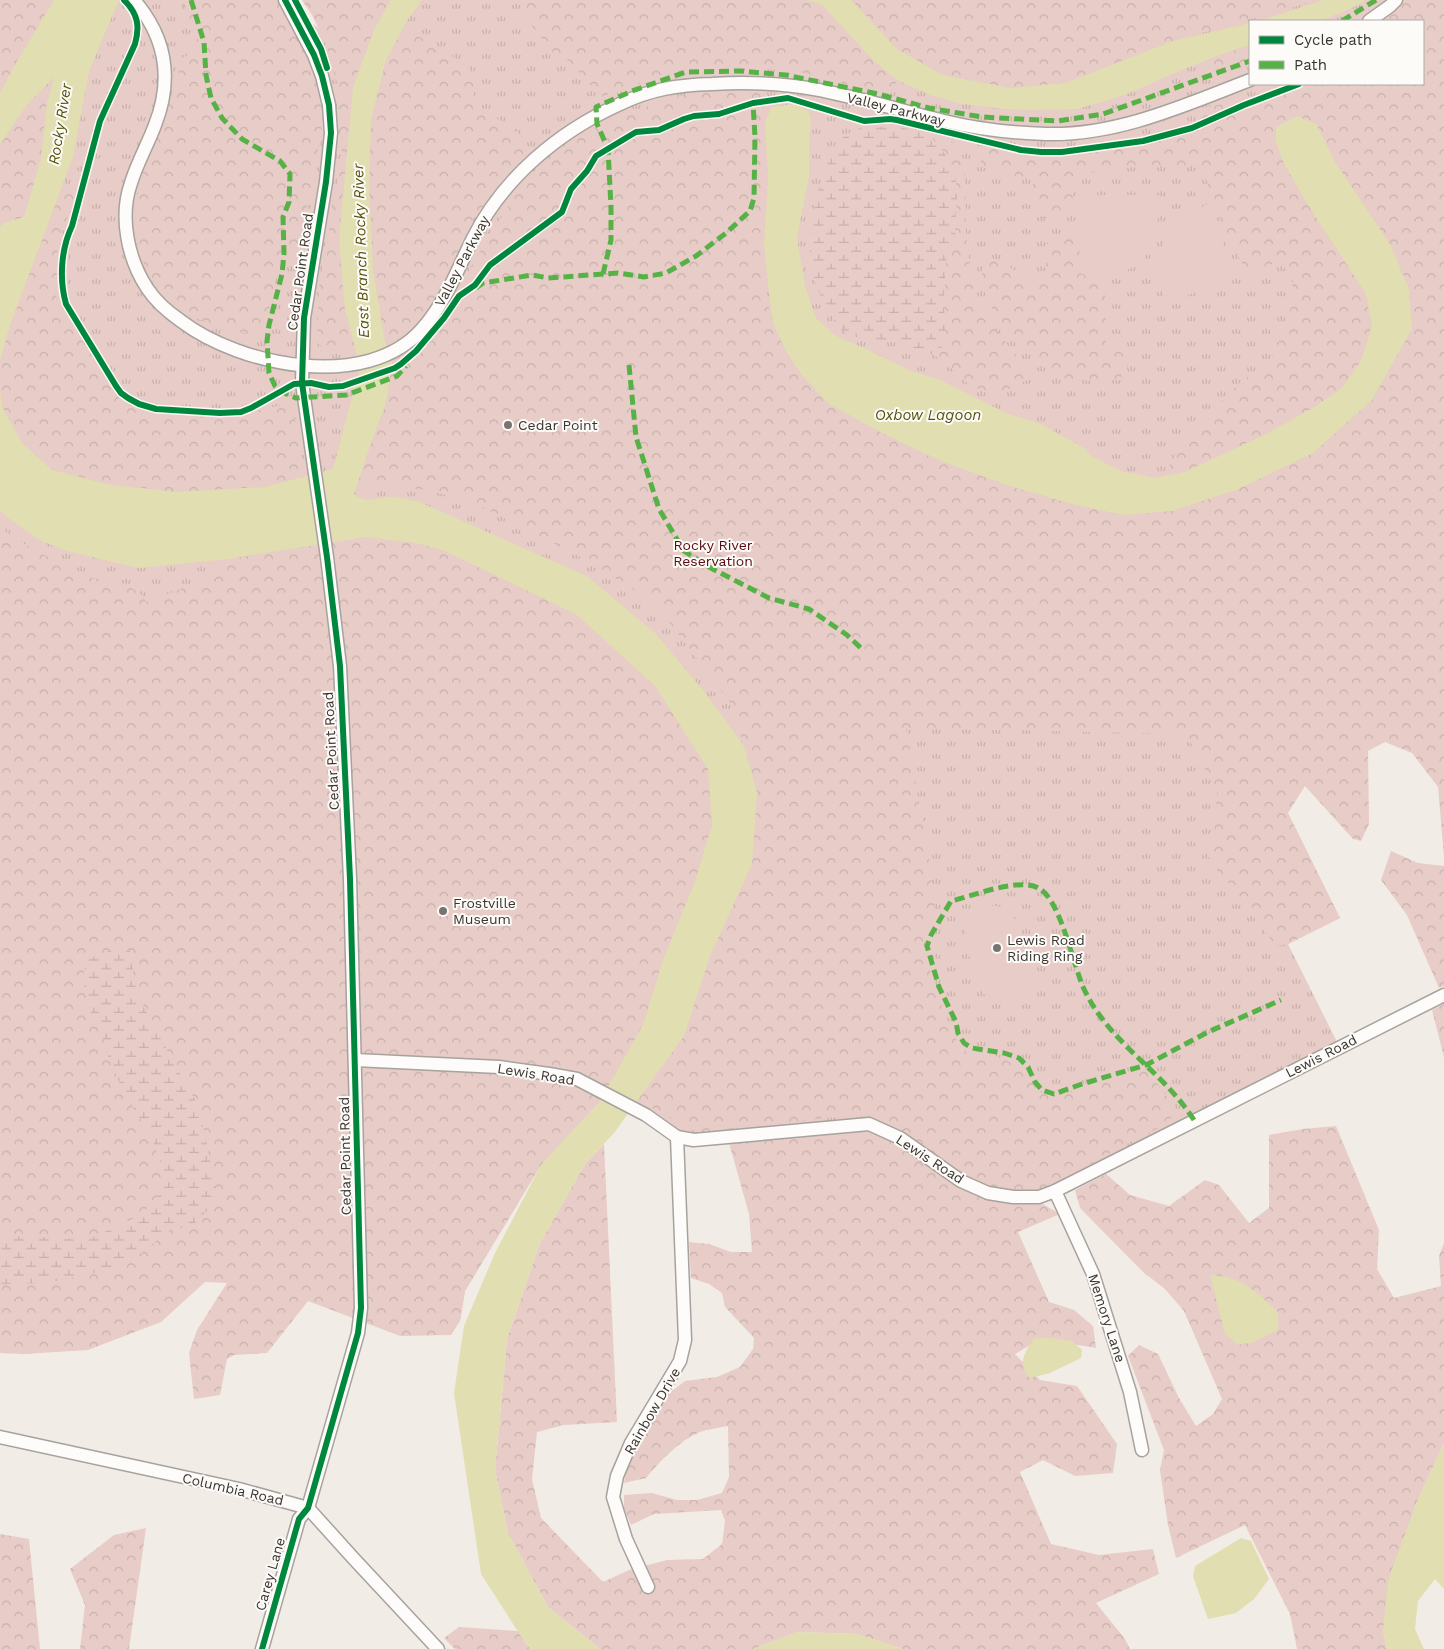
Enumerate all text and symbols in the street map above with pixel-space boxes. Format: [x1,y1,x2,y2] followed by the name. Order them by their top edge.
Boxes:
[1249,20,1424,85] legend
[1294,31,1372,49] text: Cycle path
[1294,56,1327,74] text: Path
[45,81,75,166] water label: Rocky River
[845,89,947,129] street label: Valley Parkway
[349,162,373,339] water label: East Branch Rocky River
[284,212,316,332] street label: Cedar Point Road
[431,212,493,309] street label: Valley Parkway
[875,406,981,424] water label: Oxbow Lagoon
[518,417,598,433] place label: Cedar Point
[502,419,514,431] marker: Cedar Point
[673,537,753,569] park label: Rocky River Reservation
[320,691,342,811] street label: Cedar Point Road
[453,895,516,927] place label: Frostville Museum
[437,905,449,917] marker: Frostville Museum
[1007,932,1085,964] place label: Lewis Road Riding Ring
[991,942,1003,954] marker: Lewis Road Riding Ring
[1283,1031,1359,1081] street label: Lewis Road
[496,1060,576,1088] street label: Lewis Road
[336,1097,354,1215] street label: Cedar Point Road
[893,1131,967,1187] street label: Lewis Road
[1085,1272,1129,1364] street label: Memory Lane
[621,1365,683,1457] street label: Rainbow Drive
[181,1470,285,1508] street label: Columbia Road
[252,1536,288,1612] street label: Carey Lane

